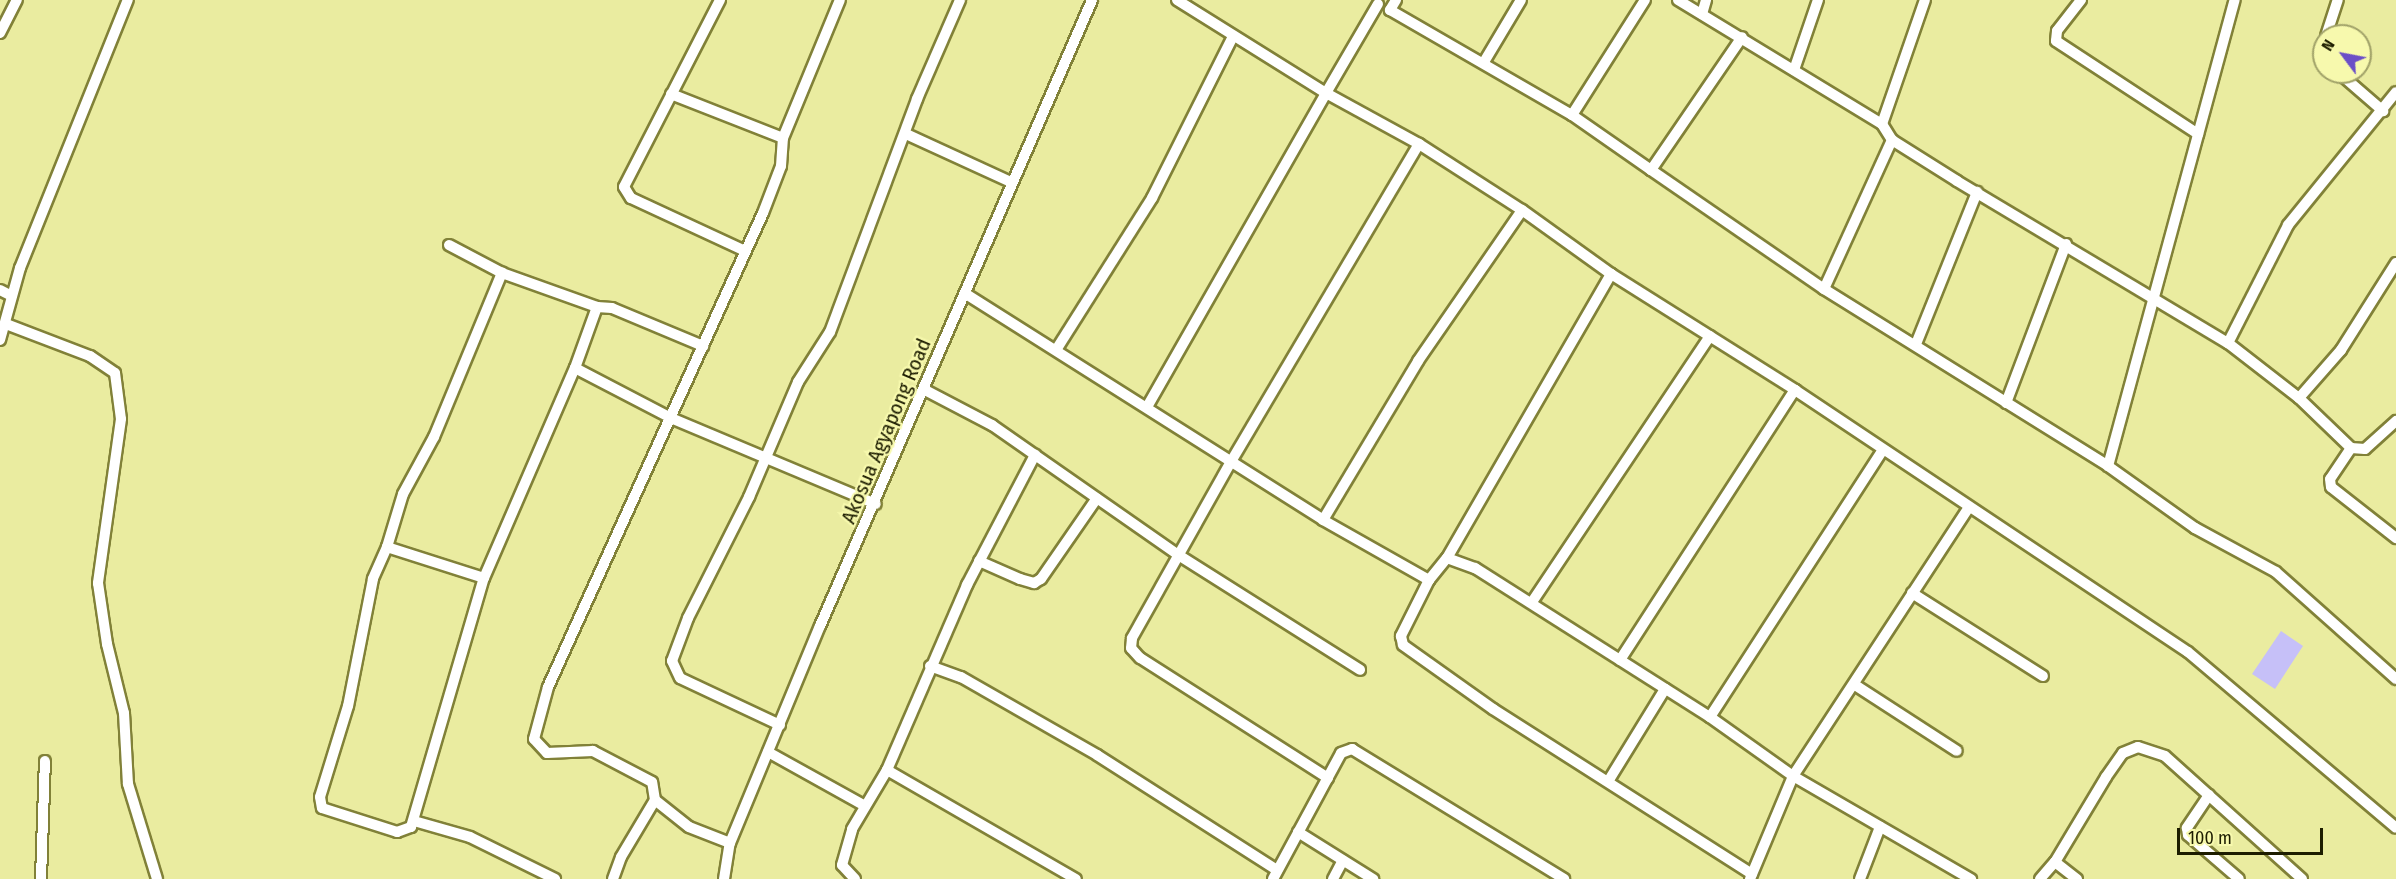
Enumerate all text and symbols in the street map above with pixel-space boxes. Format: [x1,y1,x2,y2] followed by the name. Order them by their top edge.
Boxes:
[2312,24,2372,84] north arrow
[2317,36,2339,54] text: N
[836,335,936,527] street label: Akosua Agyapong Road
[2180,816,2326,854] scale bar
[2188,827,2232,849] text: 100 m

